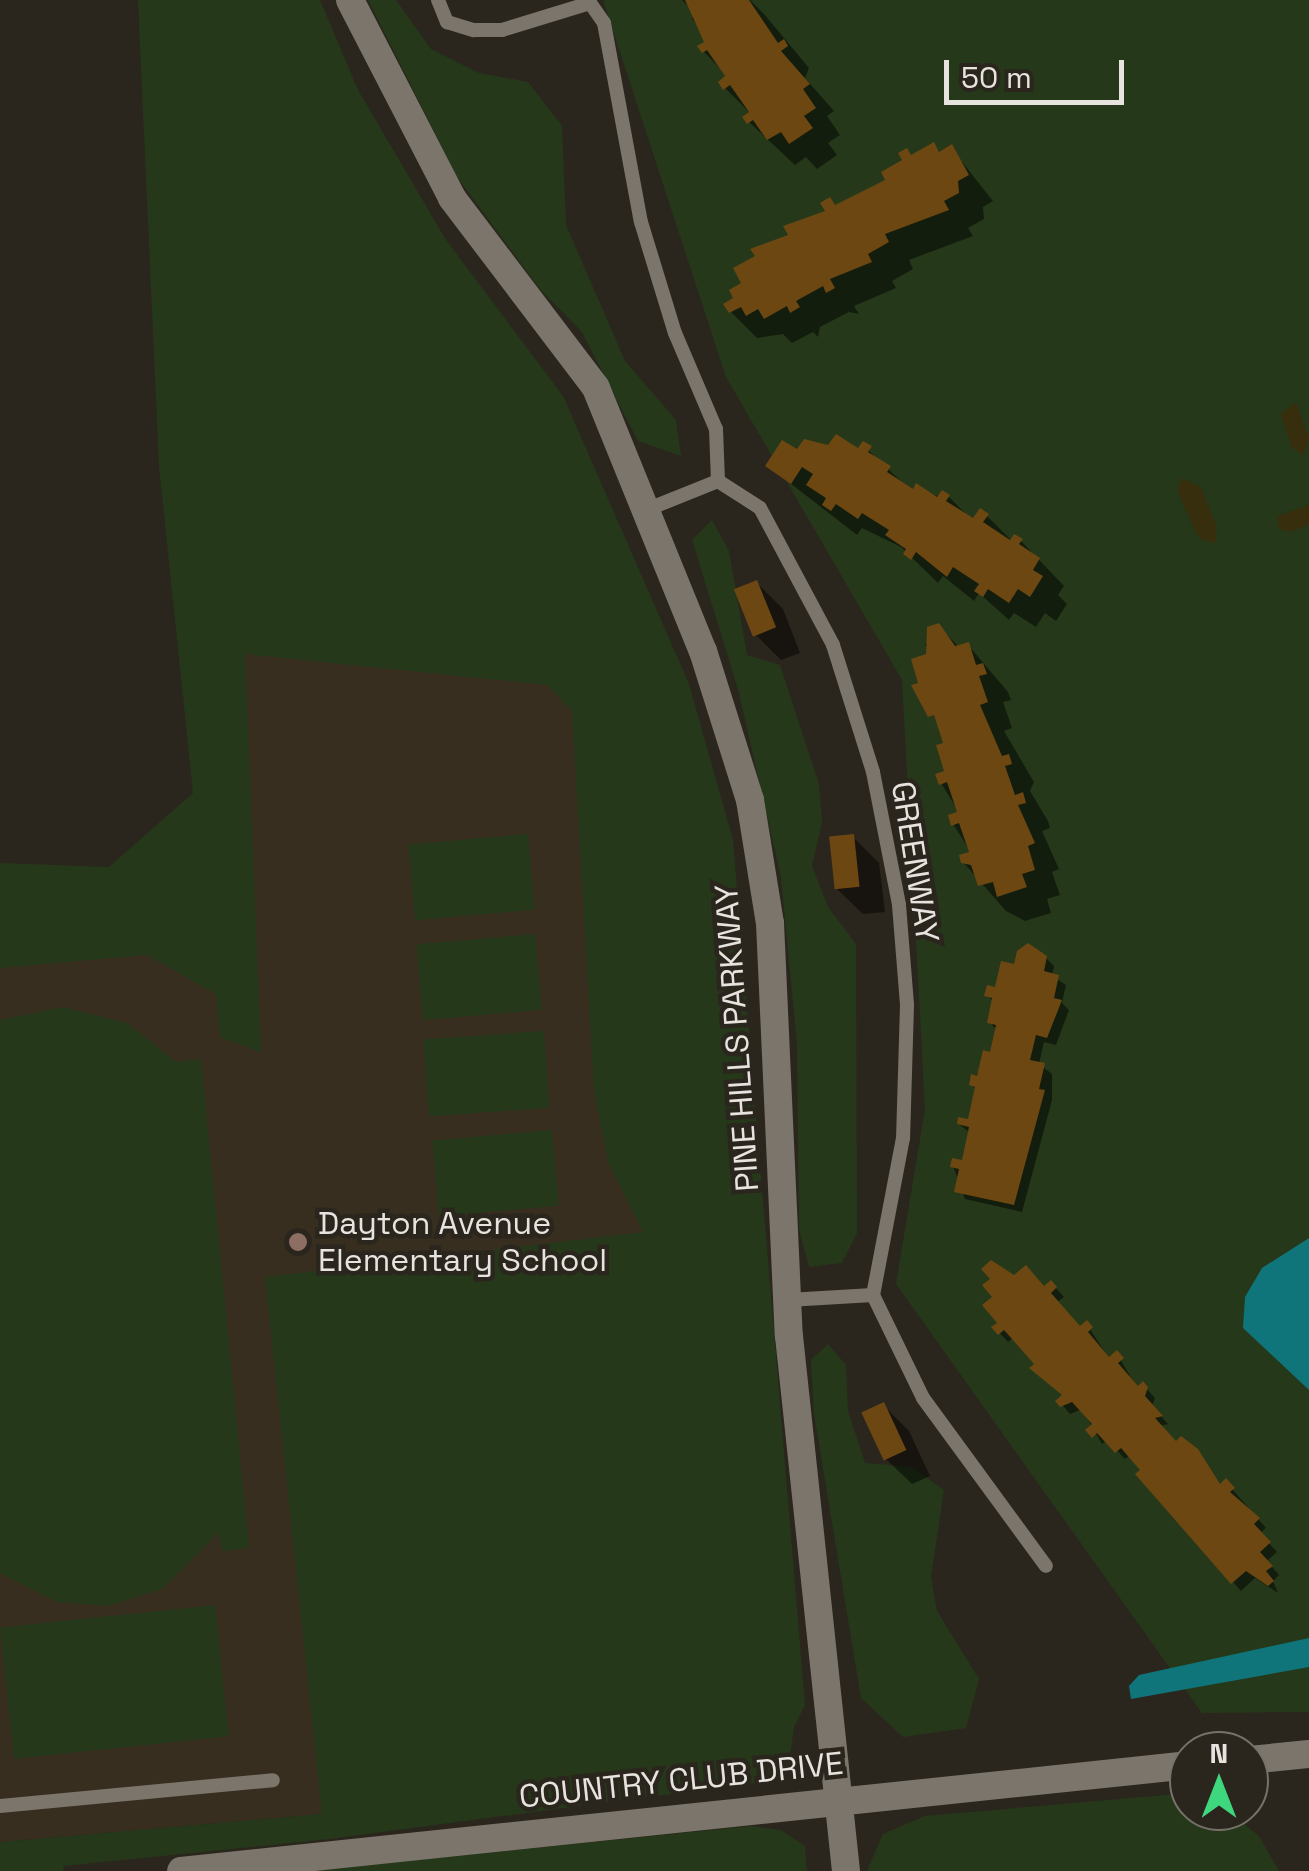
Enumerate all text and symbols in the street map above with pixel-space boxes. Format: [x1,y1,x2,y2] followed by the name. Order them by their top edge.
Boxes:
[949,40,1129,102] scale bar
[961,58,1032,97] text: 50 m
[883,778,947,946] street label: GREENWAY
[707,883,767,1193] street label: PINE HILLS PARKWAY
[318,1205,607,1280] place label: Dayton Avenue Elementary School
[287,1231,309,1253] marker: Dayton Avenue Elementary School
[1169,1731,1269,1831] north arrow
[1210,1735,1228,1771] text: N
[517,1744,845,1816] street label: COUNTRY CLUB DRIVE

